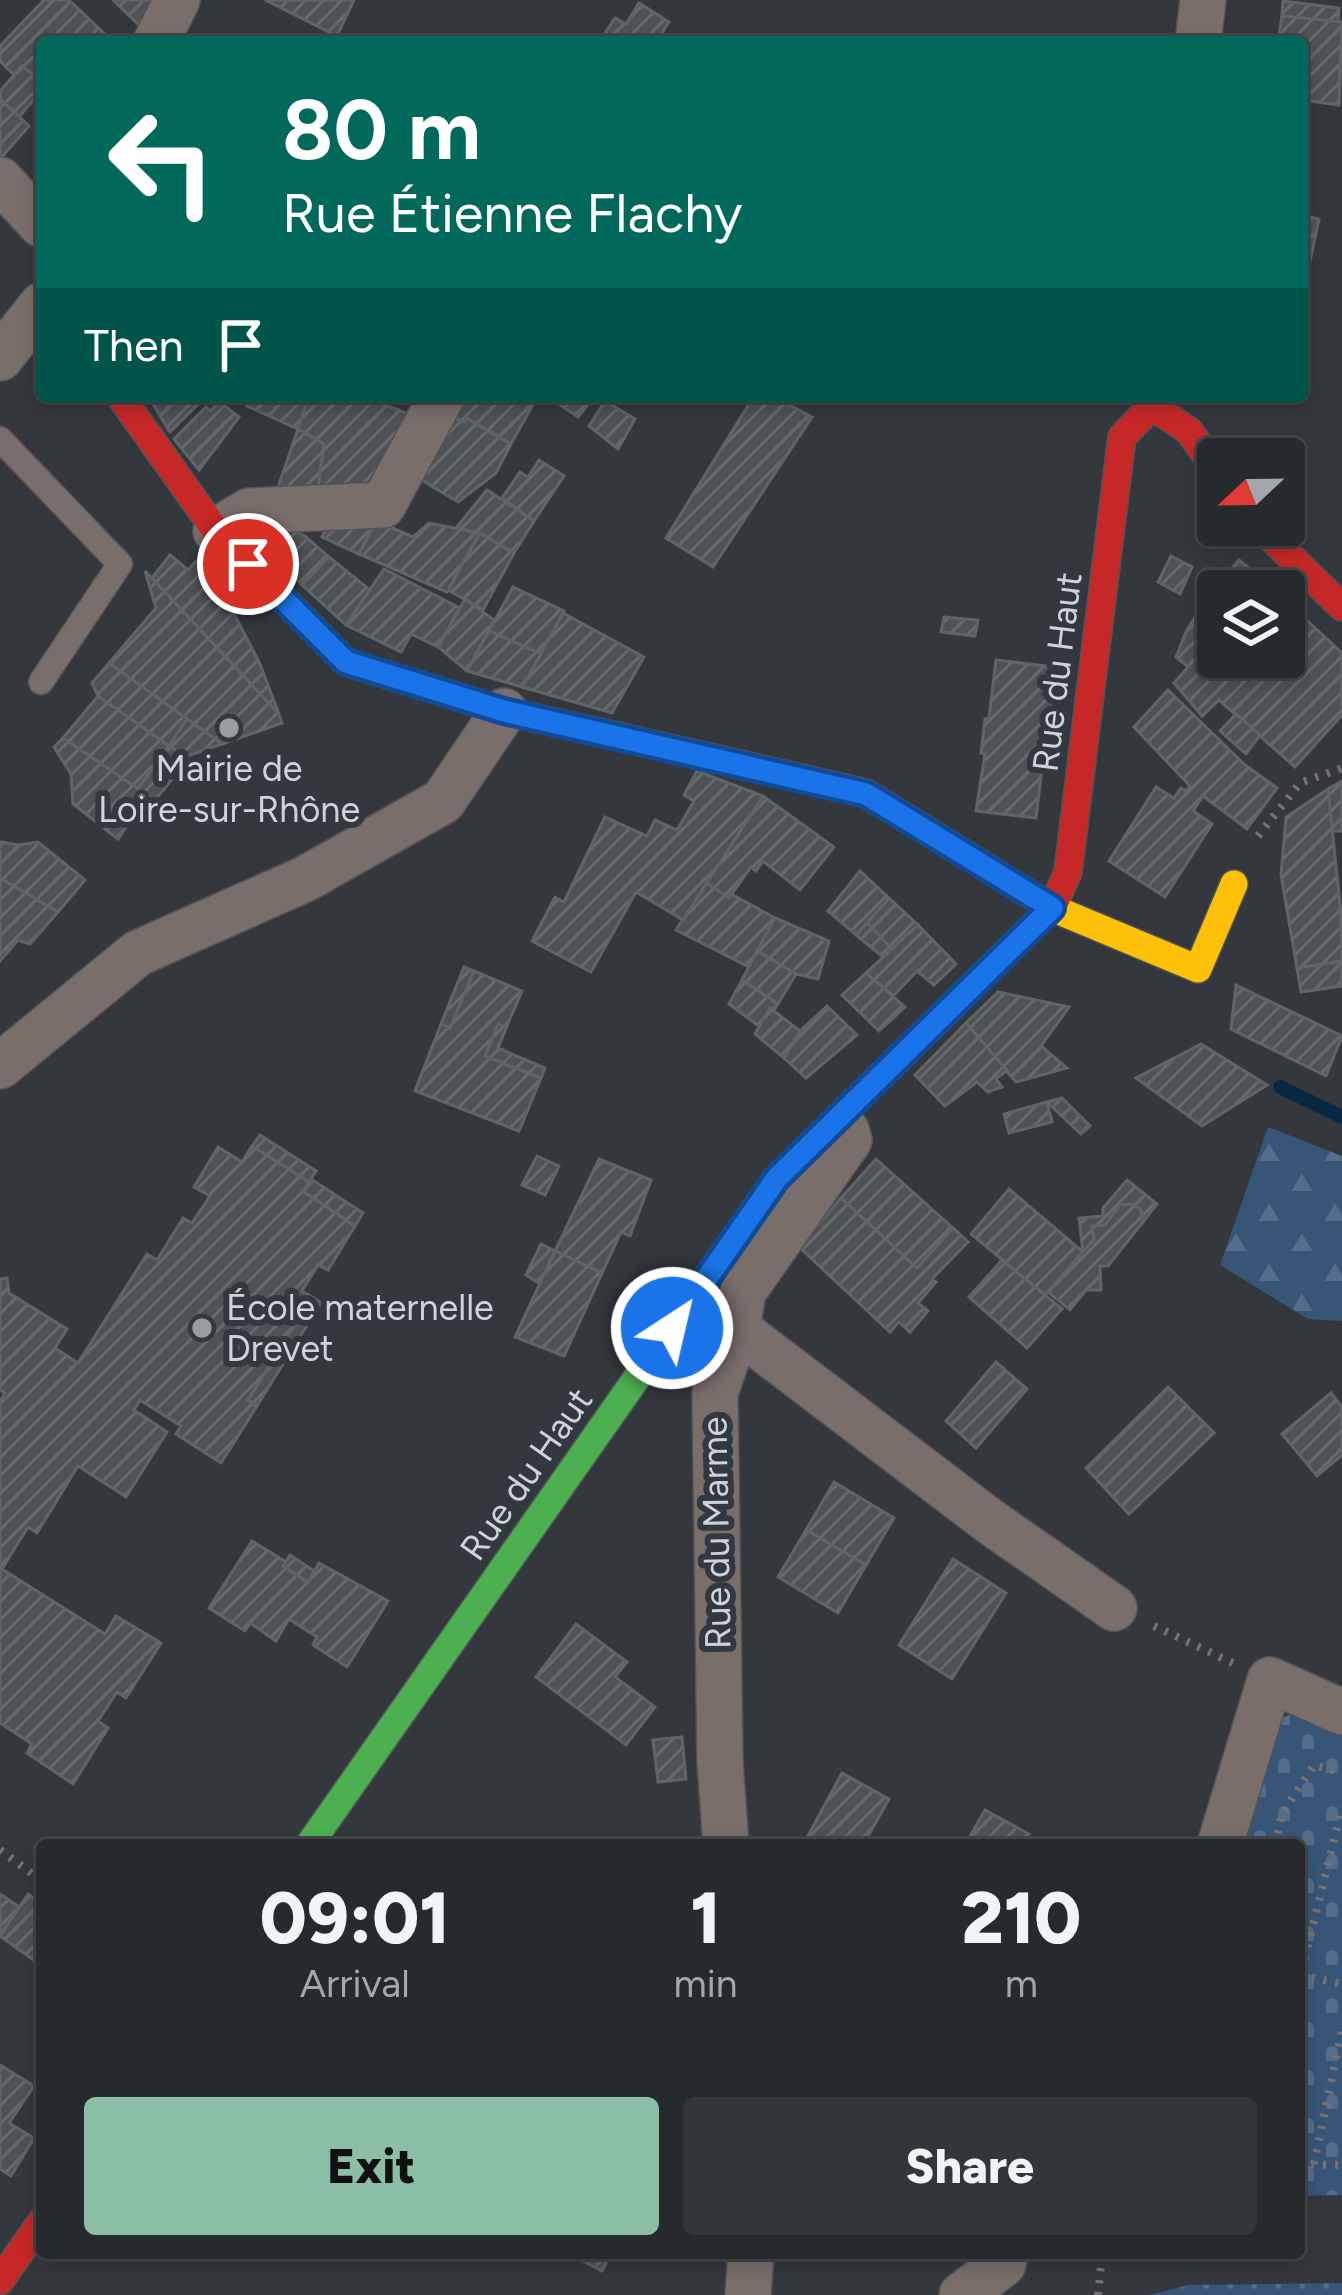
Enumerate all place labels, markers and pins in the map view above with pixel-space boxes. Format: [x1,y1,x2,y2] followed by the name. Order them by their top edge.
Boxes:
[197,513,299,615] pin
[216,715,242,741] marker: Mairie de Loire-sur-Rhône
[98,747,360,831] place label: Mairie de Loire-sur-Rhône
[226,1286,494,1370] place label: École maternelle Drevet
[189,1315,215,1341] marker: École maternelle Drevet

